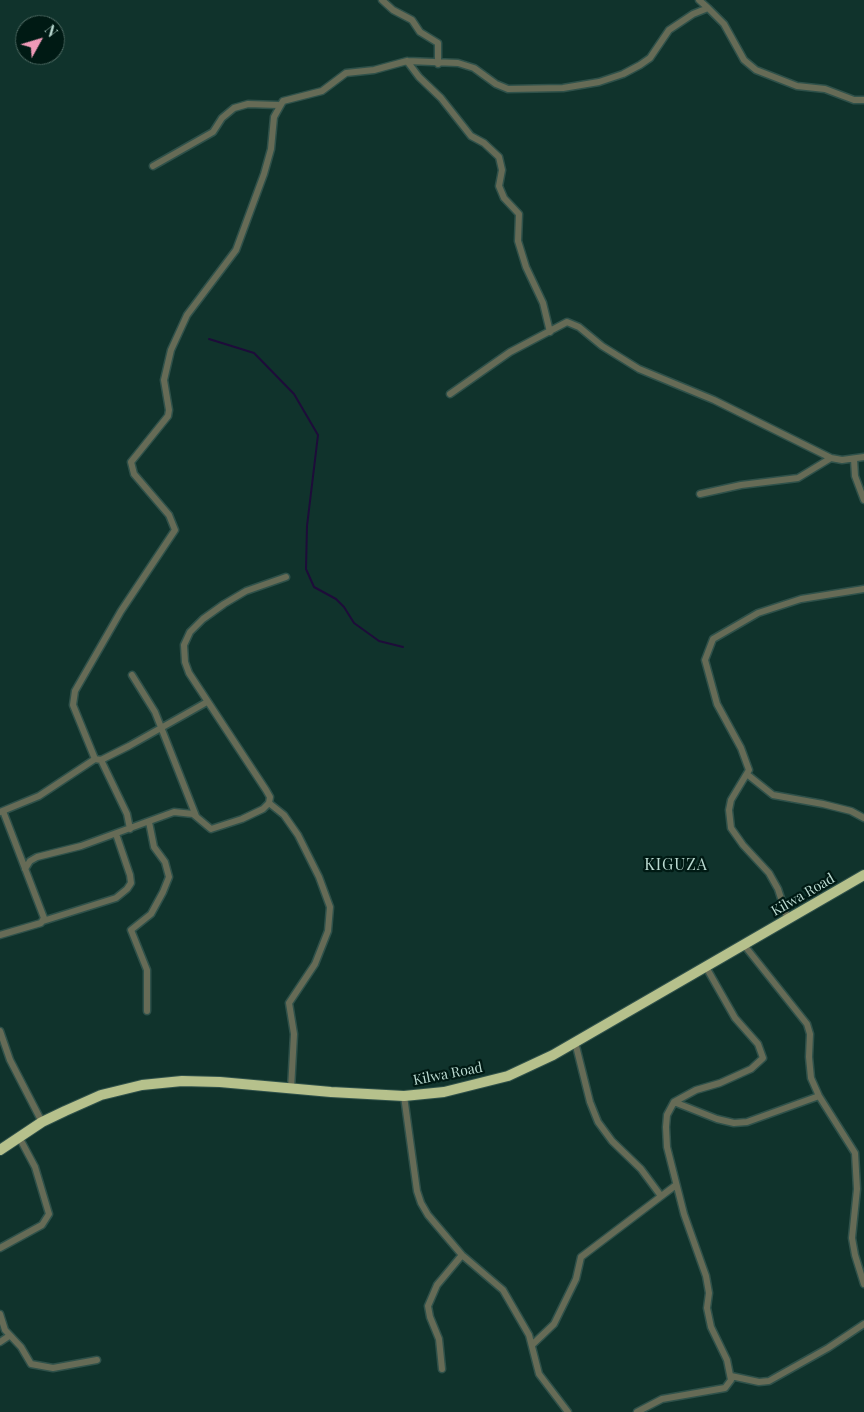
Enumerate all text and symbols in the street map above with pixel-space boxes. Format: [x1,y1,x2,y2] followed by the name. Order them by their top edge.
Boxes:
[15,15,65,65] north arrow
[41,21,62,41] text: N
[643,855,709,875] district label: KIGUZA
[768,870,838,920] street label: Kilwa Road
[412,1059,484,1089] street label: Kilwa Road

